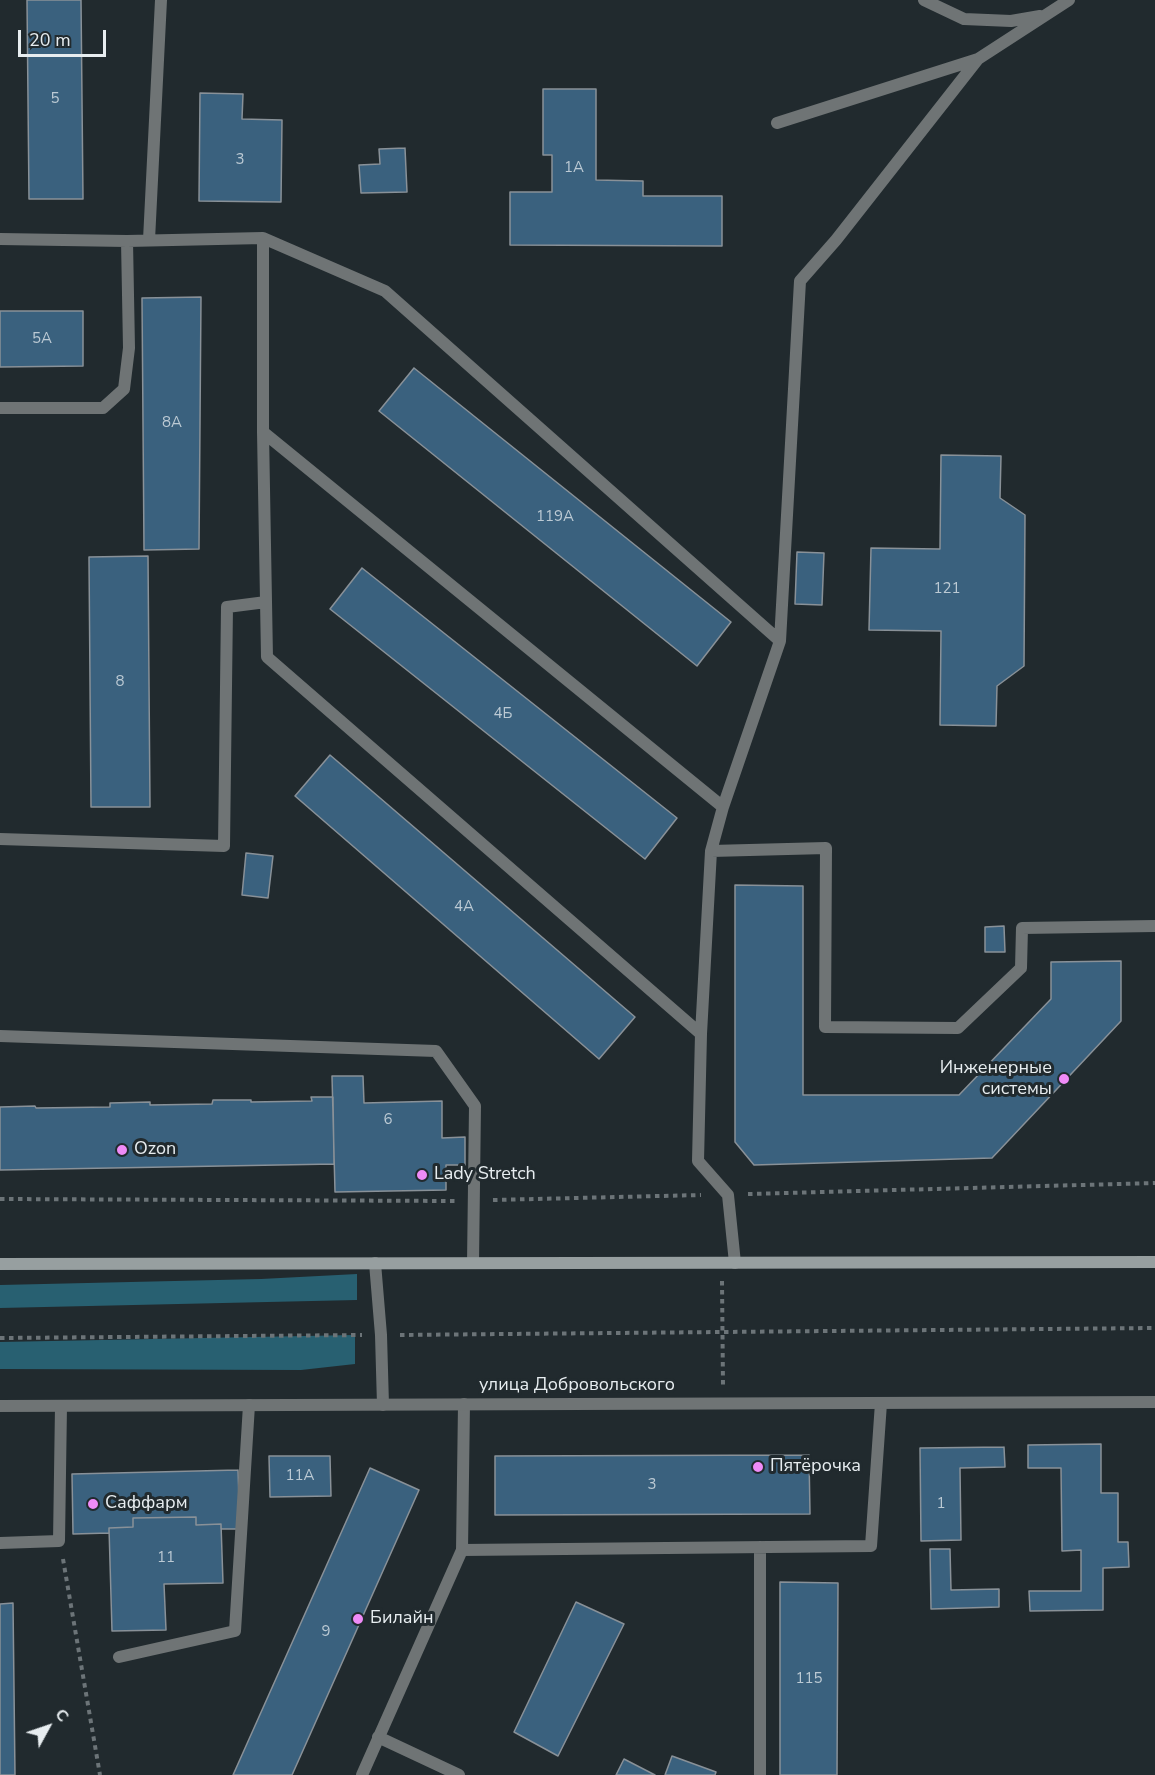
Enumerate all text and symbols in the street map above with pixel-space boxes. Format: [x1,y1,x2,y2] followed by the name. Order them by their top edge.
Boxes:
[21,18,110,56] scale bar
[29,28,71,52] text: 20 m
[51,90,59,108] house number: 5
[236,151,244,169] house number: 3
[564,159,584,177] house number: 1А
[32,330,52,348] house number: 5А
[162,414,182,432] house number: 8А
[536,508,574,526] house number: 119А
[934,580,960,598] house number: 121
[116,673,124,691] house number: 8
[494,705,512,723] house number: 4Б
[454,898,474,916] house number: 4А
[940,1058,1052,1100] place label: Инженерные системы
[1057,1072,1071,1086] marker: Инженерные системы
[384,1111,392,1129] house number: 6
[134,1139,176,1161] place label: Ozon
[115,1143,129,1157] marker: Ozon
[434,1164,536,1186] place label: Lady Stretch
[415,1168,429,1182] marker: Lady Stretch
[479,1375,675,1397] street label: улица Добровольского
[770,1456,861,1478] place label: Пятёрочка
[751,1460,765,1474] marker: Пятёрочка
[286,1467,314,1485] house number: 11А
[648,1476,656,1494] house number: 3
[105,1493,187,1515] place label: Саффарм
[937,1495,945,1513] house number: 1
[86,1497,100,1511] marker: Саффарм
[157,1549,175,1567] house number: 11
[370,1608,434,1630] place label: Билайн
[351,1612,365,1626] marker: Билайн
[322,1623,330,1641] house number: 9
[796,1670,822,1688] house number: 115
[18,1697,78,1757] north arrow
[50,1704,74,1727] text: С

